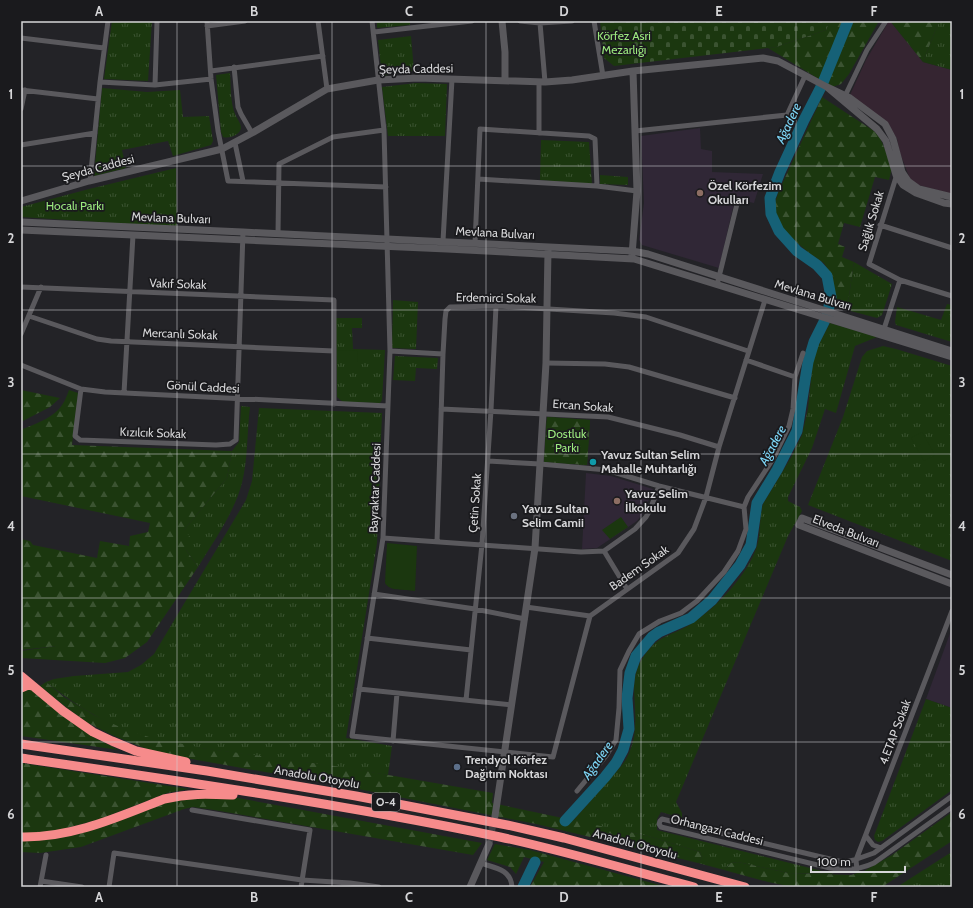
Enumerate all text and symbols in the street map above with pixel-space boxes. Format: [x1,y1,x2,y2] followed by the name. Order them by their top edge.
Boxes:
[95,3,104,19] text: A
[250,3,258,19] text: B
[405,3,413,19] text: C
[559,3,569,19] text: D
[715,3,723,19] text: E
[871,3,878,19] text: F
[597,28,651,57] park label: Körfez Asri Mezarlığı
[379,60,453,77] street label: Şeyda Caddesi
[9,86,13,102] text: 1
[960,86,964,102] text: 1
[771,100,804,147] water label: Ağadere
[60,151,136,184] street label: Şeyda Caddesi
[708,178,782,207] place label: Özel Körfezim Okulları
[695,188,705,198] marker: Özel Körfezim Okulları
[854,188,887,253] street label: Sağlık Sokak
[46,198,104,213] park label: Hocalı Parkı
[131,209,211,226] street label: Mevlana Bulvarı
[455,223,535,242] street label: Mevlana Bulvarı
[8,230,15,246] text: 2
[959,230,966,246] text: 2
[149,275,208,292] street label: Vakıf Sokak
[773,276,853,313] street label: Mevlana Bulvarı
[456,289,537,306] street label: Erdemirci Sokak
[142,325,219,342] street label: Mercanlı Sokak
[7,374,15,390] text: 3
[958,374,966,390] text: 3
[166,377,240,396] street label: Gönül Caddesi
[552,396,615,415] street label: Ercan Sokak
[754,422,789,469] water label: Ağadere
[119,424,187,441] street label: Kızılcık Sokak
[548,426,587,455] park label: Dostluk Parkı
[365,443,384,533] street label: Bayraktar Caddesi
[600,447,700,476] place label: Yavuz Sultan Selim Mahalle Muhtarlığı
[588,457,598,467] marker: Yavuz Sultan Selim Mahalle Muhtarlığı
[465,472,484,533] street label: Çetin Sokak
[624,486,688,515] place label: Yavuz Selim İlkokulu
[612,496,622,506] marker: Yavuz Selim İlkokulu
[521,501,589,530] place label: Yavuz Sultan Selim Camii
[509,511,519,521] marker: Yavuz Sultan Selim Camii
[811,511,882,550] street label: Elveda Bulvarı
[7,518,15,534] text: 4
[958,518,966,534] text: 4
[606,541,672,594] street label: Badem Sokak
[8,662,15,678] text: 5
[959,662,966,678] text: 5
[875,697,914,767] street label: 4.ETAP Sokak
[578,738,616,783] water label: Ağadere
[465,752,548,781] place label: Trendyol Körfez Dağıtım Noktası
[273,762,361,791] street label: Anadolu Otoyolu
[452,762,462,772] marker: Trendyol Körfez Dağıtım Noktası
[372,793,400,811] road number: O-4
[7,806,15,822] text: 6
[958,806,966,822] text: 6
[669,811,765,848] street label: Orhangazi Caddesi
[592,825,679,862] street label: Anadolu Otoyolu
[811,848,905,874] scale bar
[817,854,851,869] text: 100 m
[95,889,104,905] text: A
[250,889,258,905] text: B
[405,889,413,905] text: C
[559,889,569,905] text: D
[715,889,723,905] text: E
[871,889,878,905] text: F

